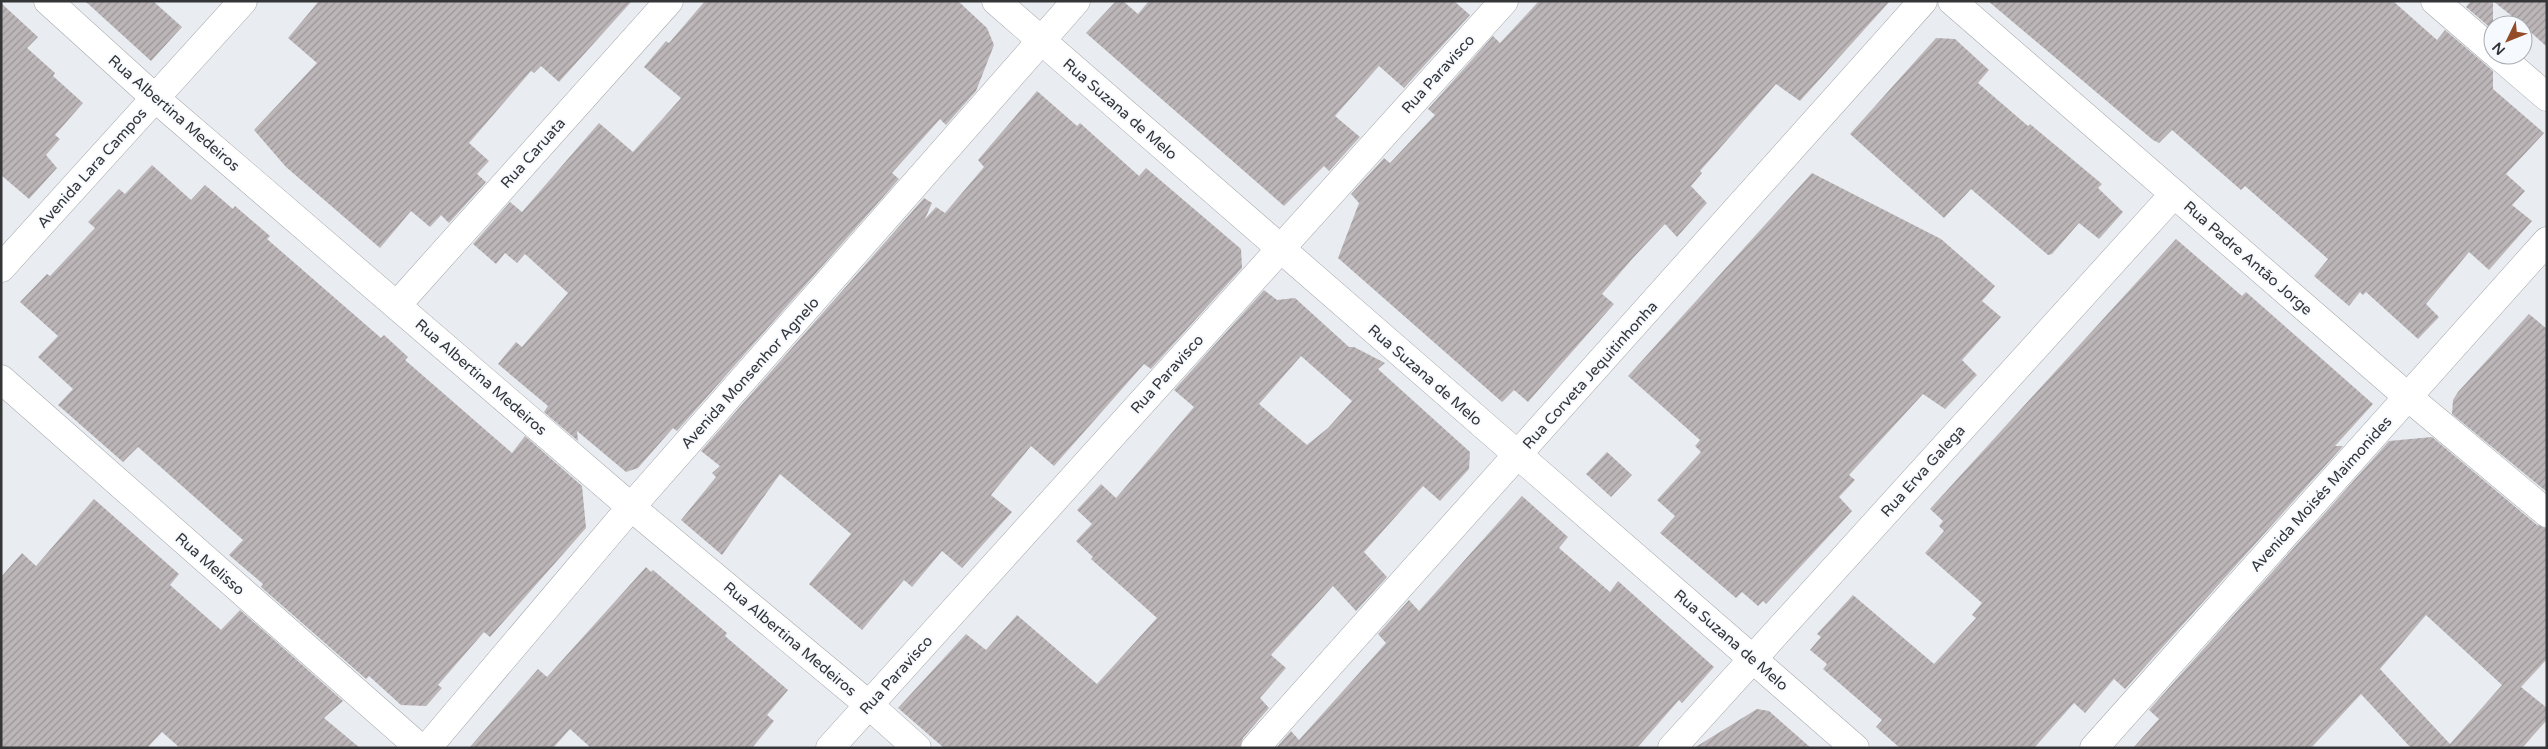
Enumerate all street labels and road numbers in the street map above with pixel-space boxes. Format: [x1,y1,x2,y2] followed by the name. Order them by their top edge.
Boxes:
[1398,31,1478,117] street label: Rua Paravisco
[105,51,243,175] street label: Rua Albertina Medeiros
[1059,55,1181,163] street label: Rua Suzana de Melo
[33,104,151,232] street label: Avenida Lara Campos
[497,114,569,192] street label: Rua Caruata
[2180,197,2316,319] street label: Rua Padre Antão Jorge
[677,293,823,453] street label: Avenida Monsenhor Agnelo
[1519,297,1661,453] street label: Rua Corveta Jequitinhonha
[412,315,550,439] street label: Rua Albertina Medeiros
[1364,321,1486,429] street label: Rua Suzana de Melo
[1127,331,1207,417] street label: Rua Paravisco
[2246,412,2396,576] street label: Avenida Moisés Maimonides
[1877,421,1969,521] street label: Rua Erva Galega
[172,529,248,599] street label: Rua Melisso
[720,578,860,700] street label: Rua Albertina Medeiros
[1670,586,1792,694] street label: Rua Suzana de Melo
[856,632,936,718] street label: Rua Paravisco

